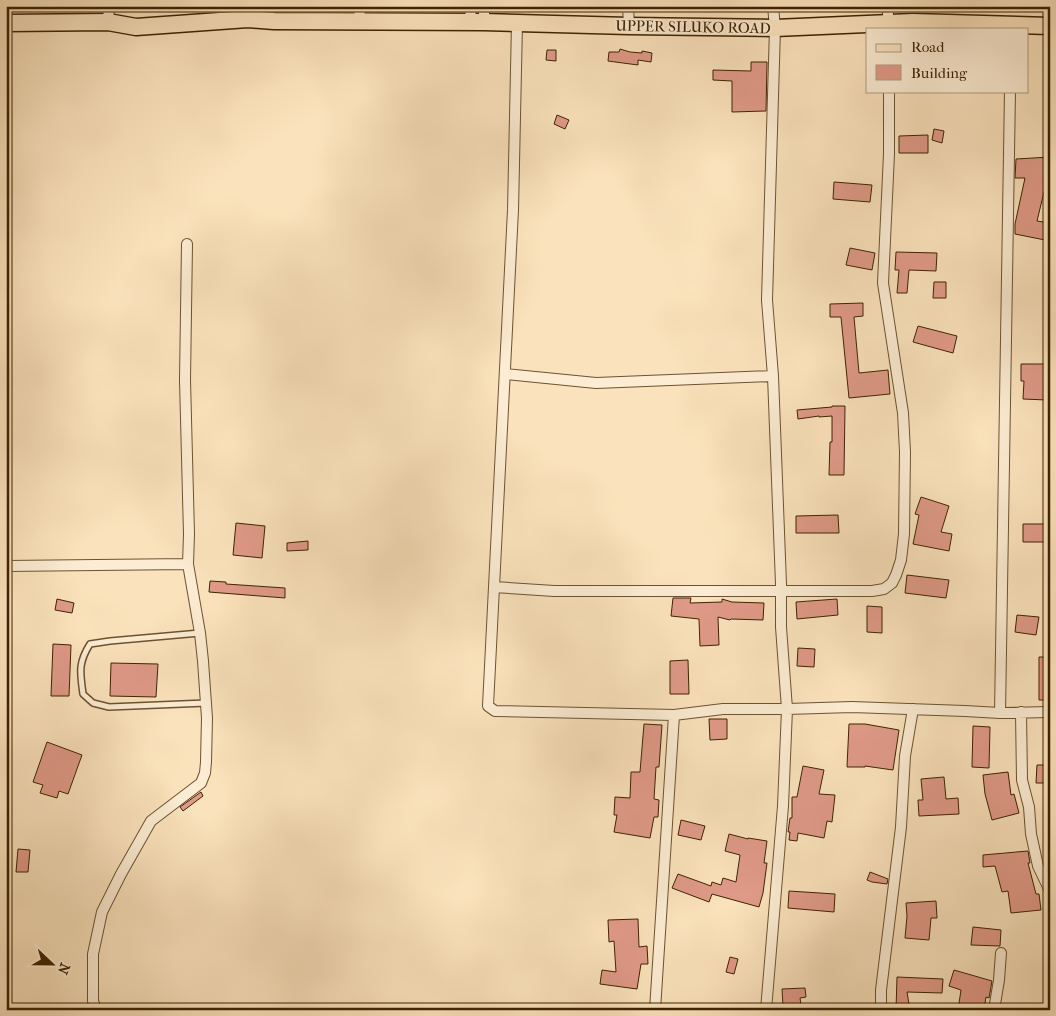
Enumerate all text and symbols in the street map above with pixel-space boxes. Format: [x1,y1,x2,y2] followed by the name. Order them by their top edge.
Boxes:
[615,17,771,37] street label: UPPER SILUKO ROAD
[866,28,1028,92] legend
[911,38,945,56] text: Road
[911,64,968,82] text: Building
[28,938,78,988] north arrow
[54,961,73,977] text: N

